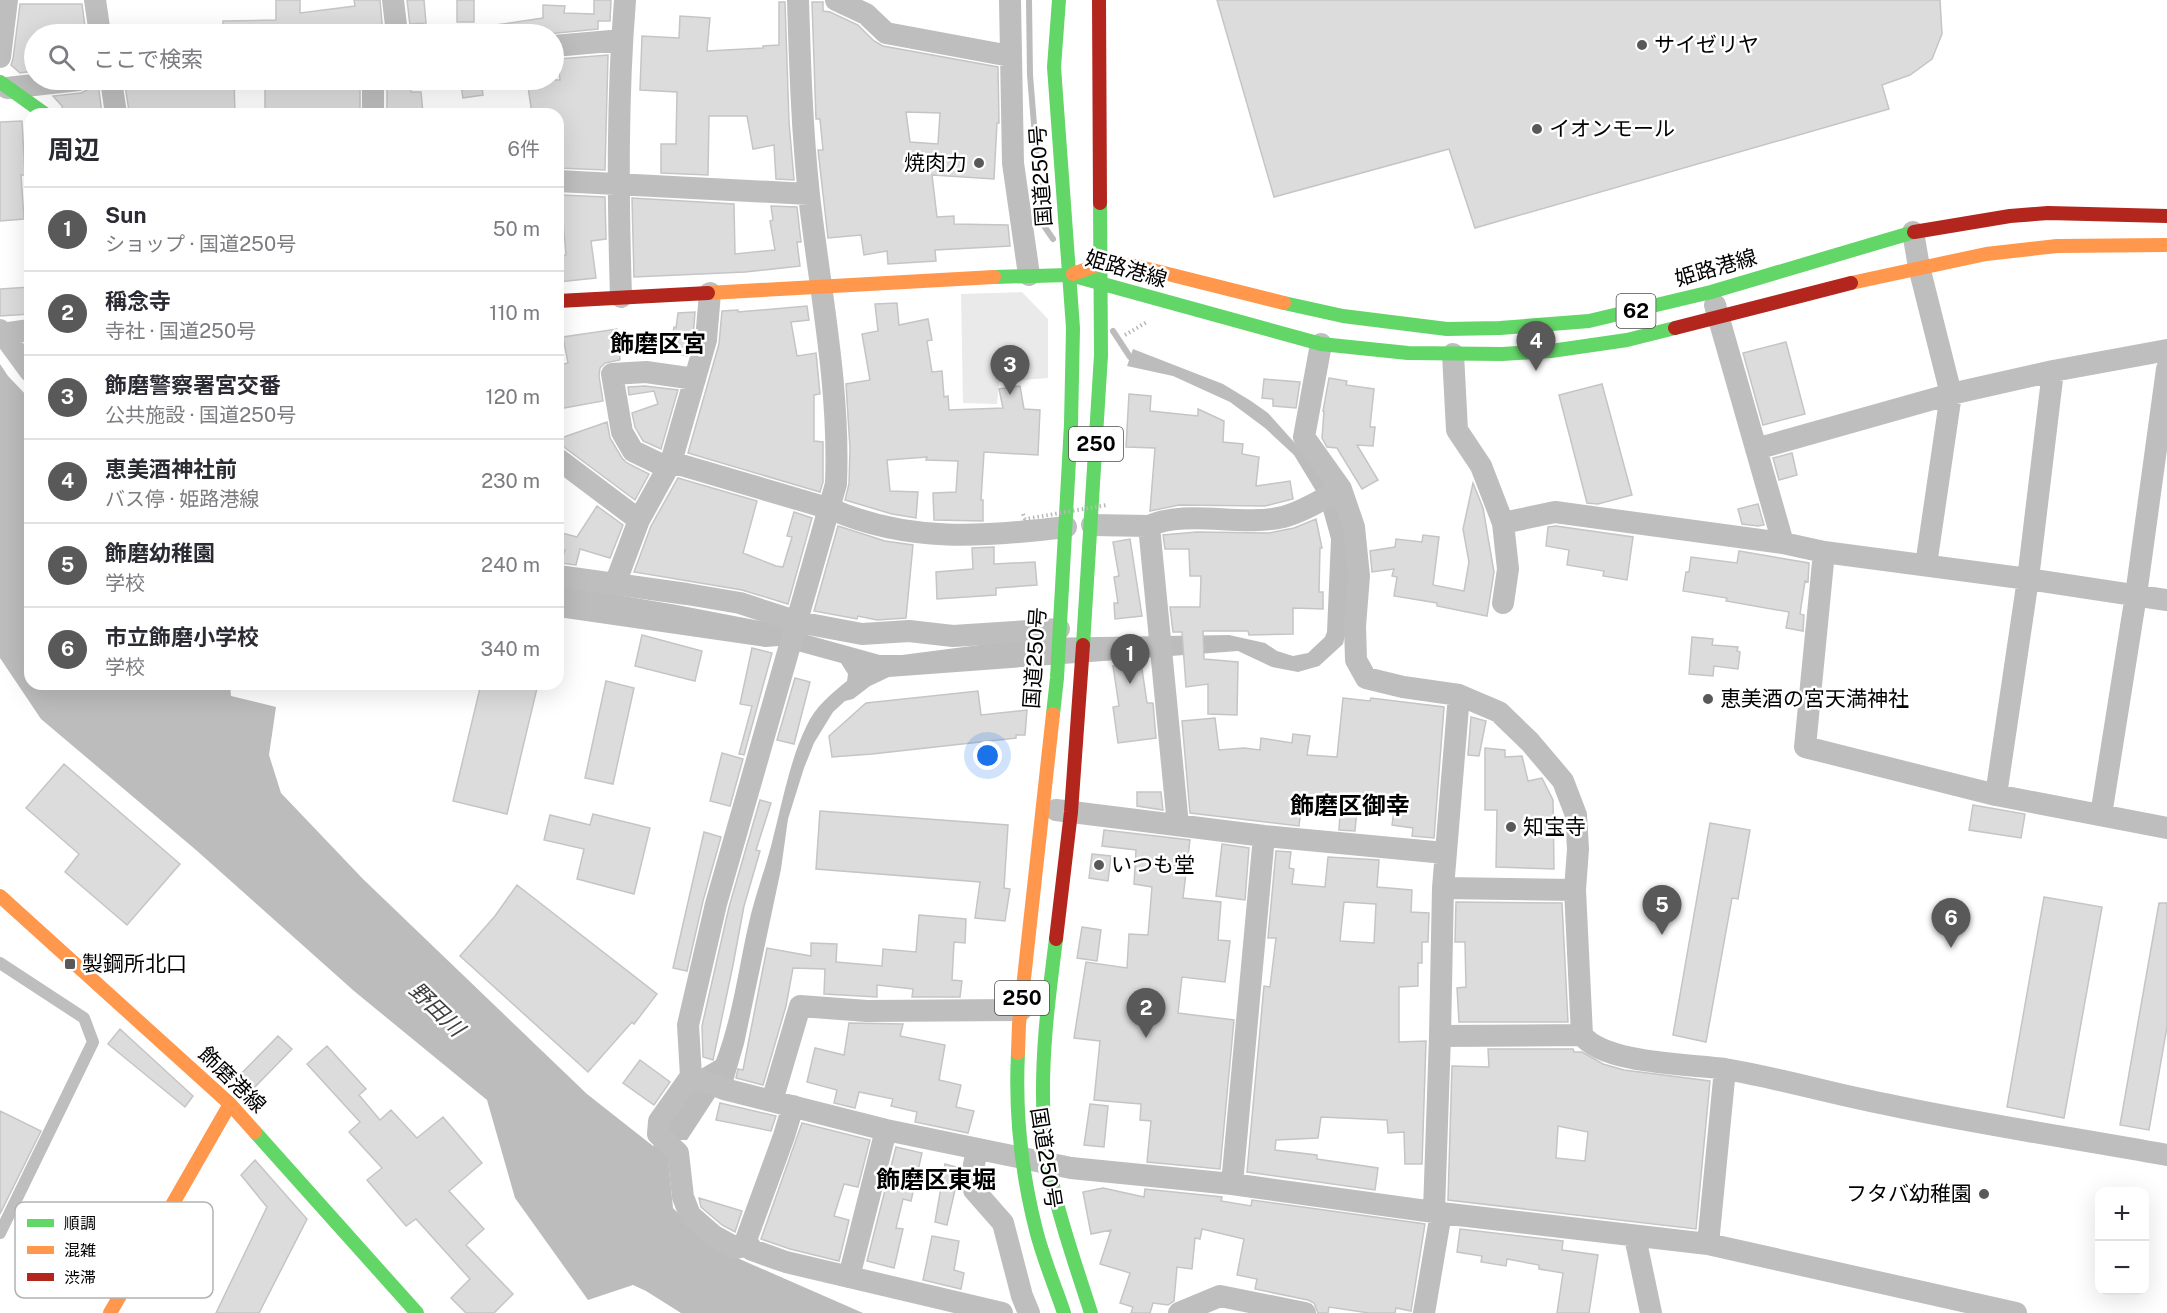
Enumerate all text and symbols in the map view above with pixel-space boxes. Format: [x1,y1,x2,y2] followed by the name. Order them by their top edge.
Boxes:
[24,24,564,90] search box
[1654,32,1759,57] place label: サイゼリヤ
[1635,38,1649,52] marker: サイゼリヤ
[45,41,78,74] icon: search
[93,46,203,72] text: ここで検索
[1549,116,1675,141] place label: イオンモール
[1530,122,1544,136] marker: イオンモール
[1024,124,1057,228] street label: 国道250号
[48,134,100,165] text: 周辺
[508,137,540,161] text: 6件
[904,150,967,175] place label: 焼肉力
[972,156,986,170] marker: 焼肉力
[105,202,146,228] text: Sun
[63,217,72,241] text: 1
[493,217,540,241] text: 50 m
[105,232,296,256] text: ショップ · 国道250号
[1672,244,1760,291] street label: 姫路港線
[1082,245,1170,292] street label: 姫路港線
[105,288,171,314] text: 稱念寺
[1616,294,1656,328] road number: 62
[61,301,74,325] text: 2
[489,301,540,325] text: 110 m
[105,319,256,343] text: 寺社 · 国道250号
[1516,322,1556,371] pin: 4
[610,329,706,357] district label: 飾磨区宮
[990,346,1030,395] pin: 3
[105,372,281,398] text: 飾磨警察署宮交番
[61,385,74,409] text: 3
[486,385,540,409] text: 120 m
[105,403,296,427] text: 公共施設 · 国道250号
[1069,427,1123,461] road number: 250
[105,456,237,482] text: 恵美酒神社前
[61,469,74,493] text: 4
[481,469,540,493] text: 230 m
[105,487,259,511] text: バス停 · 姫路港線
[105,540,215,566] text: 飾磨幼稚園
[61,553,74,577] text: 5
[481,553,540,577] text: 240 m
[105,571,145,595] text: 学校
[1018,606,1051,710] street label: 国道250号
[105,624,259,650] text: 市立飾磨小学校
[1110,634,1150,684] pin: 1
[61,637,74,661] text: 6
[480,637,540,661] text: 340 m
[105,655,145,679] text: 学校
[1720,686,1909,711] place label: 恵美酒の宮天満神社
[1701,692,1715,706] marker: 恵美酒の宮天満神社
[973,741,1002,770] your location
[1290,791,1410,819] district label: 飾磨区御幸
[1523,814,1586,839] place label: 知宝寺
[1504,820,1518,834] marker: 知宝寺
[1111,852,1195,877] place label: いつも堂
[1092,858,1106,872] marker: いつも堂
[1642,886,1682,935] pin: 5
[1932,898,1970,948] pin: 6
[82,951,187,976] place label: 製鋼所北口
[63,957,77,971] marker: 製鋼所北口
[404,977,471,1043] water label: 野田川
[995,981,1049,1015] road number: 250
[1126,988,1166,1038] pin: 2
[193,1041,271,1118] street label: 飾磨港線
[1026,1106,1067,1210] street label: 国道250号
[876,1165,996,1193] district label: 飾磨区東堀
[1846,1181,1972,1206] place label: フタバ幼稚園
[1977,1187,1991,1201] marker: フタバ幼稚園
[2095,1187,2149,1295] map controls
[2095,1187,2149,1241] button: +
[15,1202,213,1298] legend
[64,1214,96,1233] text: 順調
[64,1241,96,1260] text: 混雑
[2095,1241,2149,1295] button: −
[64,1268,96,1287] text: 渋滞

